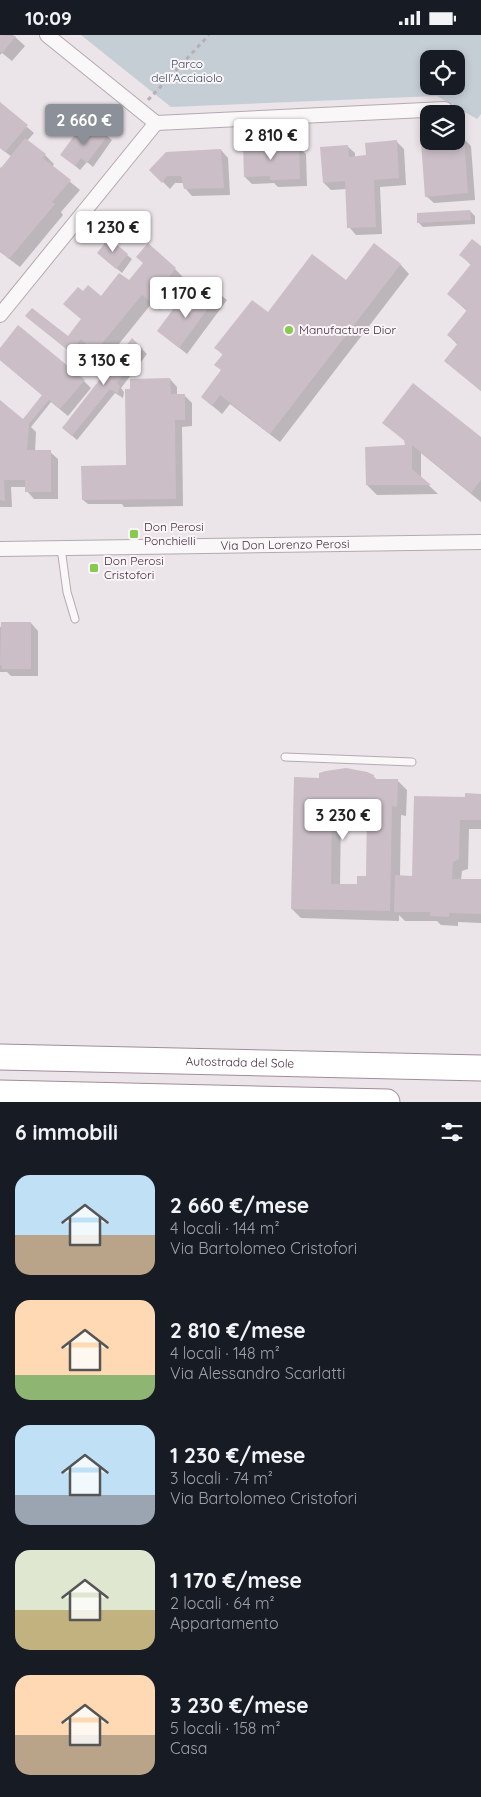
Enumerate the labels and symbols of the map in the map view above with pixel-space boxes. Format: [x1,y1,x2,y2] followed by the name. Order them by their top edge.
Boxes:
[151,56,223,85] park label: Parco dell'Acciaiolo
[38,103,130,146] pin: 2 660 €
[225,119,317,161] pin: 2 810 €
[67,211,159,253] pin: 1 230 €
[140,277,232,319] pin: 1 170 €
[299,322,397,337] place label: Manufacture Dior
[283,324,295,336] marker: Manufacture Dior
[58,343,150,386] pin: 3 130 €
[144,519,204,548] place label: Don Perosi Ponchielli
[128,528,140,540] marker: Don Perosi Ponchielli
[220,536,350,553] street label: Via Don Lorenzo Perosi
[104,553,164,582] place label: Don Perosi Cristofori
[88,562,100,574] marker: Don Perosi Cristofori
[297,799,389,841] pin: 3 230 €
[185,1053,295,1071] street label: Autostrada del Sole

